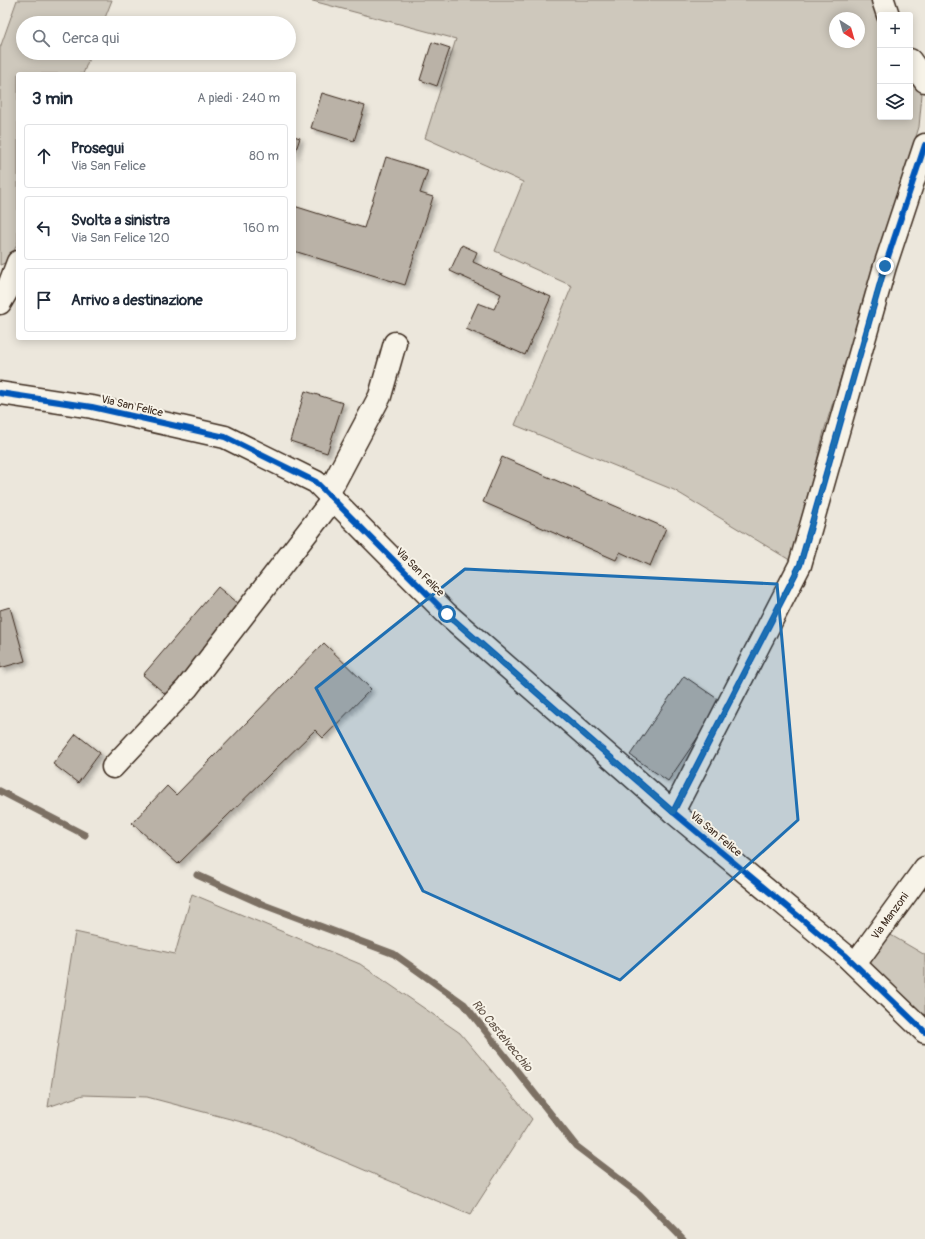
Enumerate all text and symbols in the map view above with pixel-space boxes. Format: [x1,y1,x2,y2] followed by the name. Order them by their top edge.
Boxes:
[829,12,865,48] north arrow
[877,12,913,120] map controls
[877,12,913,48] button: +
[16,16,296,60] search box
[30,27,52,49] icon: search
[62,29,119,48] text: Cerca qui
[877,48,913,84] button: −
[877,84,913,120] button: layers
[32,88,73,109] text: 3 min
[197,90,280,106] text: A piedi · 240 m
[71,139,124,158] text: Prosegui
[33,145,55,167] icon: ahead
[249,148,279,164] text: 80 m
[71,158,146,174] text: Via San Felice
[71,211,170,230] text: Svolta a sinistra
[33,217,55,239] icon: left
[243,220,279,236] text: 160 m
[71,230,170,246] text: Via San Felice 120
[876,257,894,275] route end
[33,289,55,311] icon: arrive
[71,291,203,310] text: Arrivo a destinazione
[100,393,165,420] street label: Via San Felice
[393,545,447,599] street label: Via San Felice
[438,605,456,623] route start
[688,809,745,860] street label: Via San Felice
[869,890,911,942] street label: Via Manzoni
[469,997,536,1076] water label: Rio Castelvecchio

